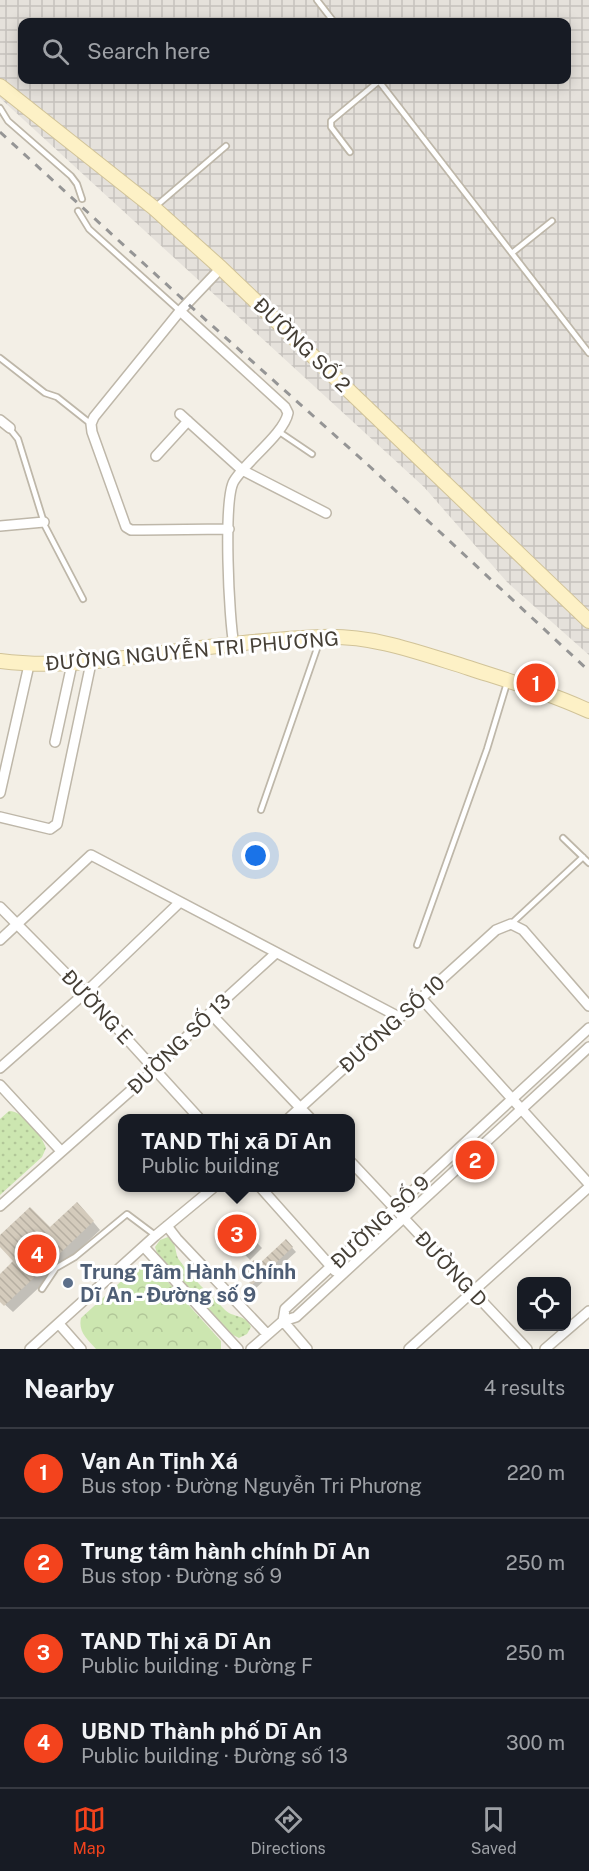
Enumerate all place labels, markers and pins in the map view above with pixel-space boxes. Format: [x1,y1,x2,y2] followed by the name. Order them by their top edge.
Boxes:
[516,660,556,706] pin: 1
[456,1138,494,1182] pin: 2
[218,1212,256,1256] pin: 3
[18,1232,57,1276] pin: 4
[80,1260,296,1307] place label: Trung Tâm Hành Chính Dĩ An - Đường số 9
[61,1276,75,1290] marker: Trung Tâm Hành Chính Dĩ An - Đường số 9

